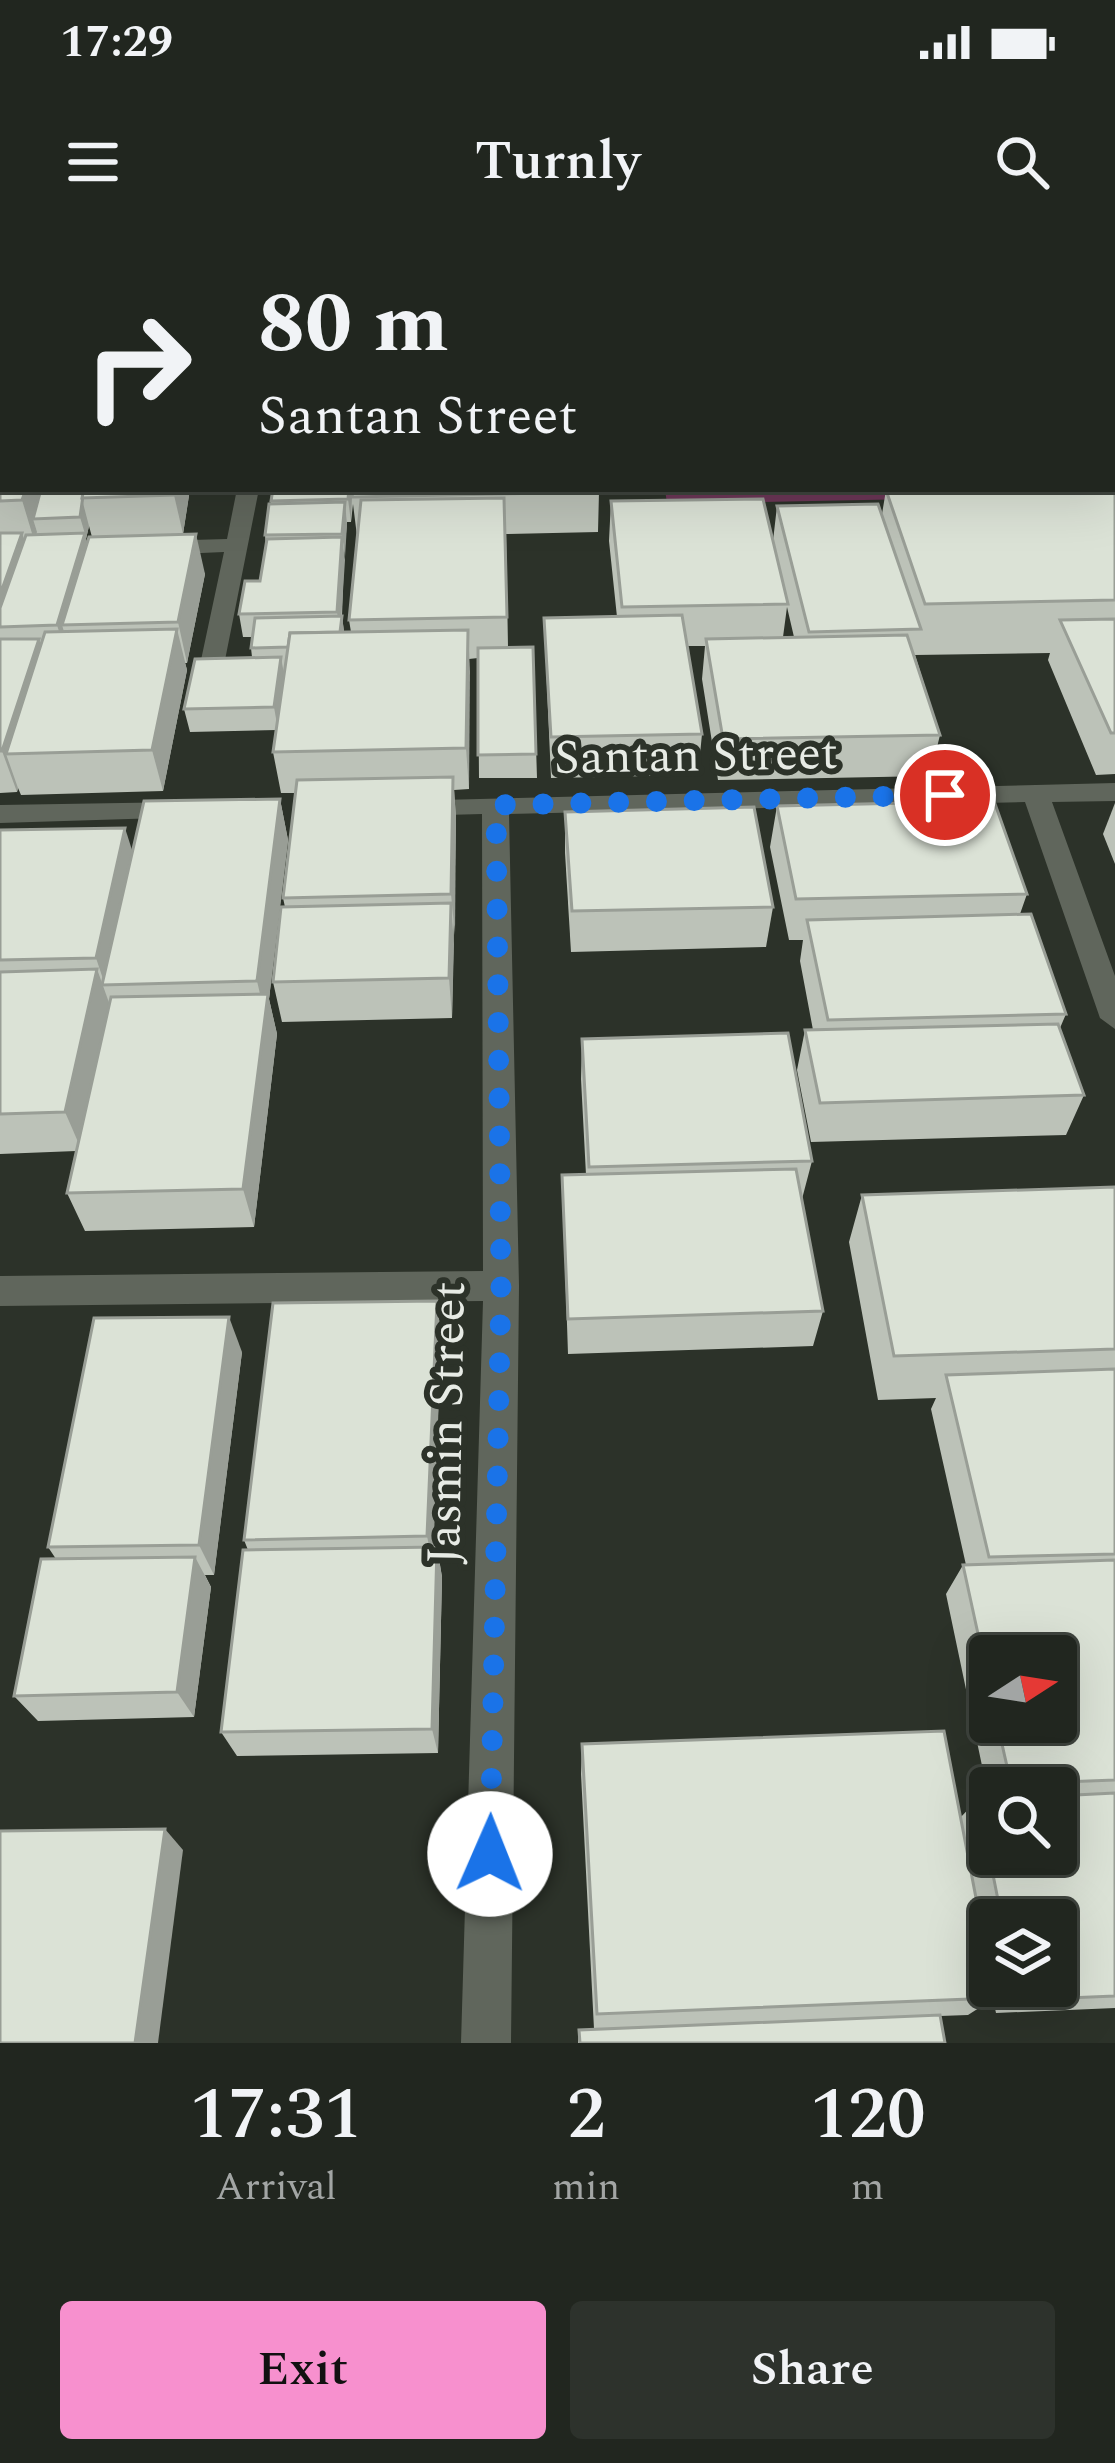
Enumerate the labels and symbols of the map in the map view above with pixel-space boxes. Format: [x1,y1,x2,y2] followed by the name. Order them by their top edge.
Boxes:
[553,717,839,795] street label: Santan Street
[894,744,996,846] pin
[408,1281,486,1565] street label: Jasmin Street
[969,1635,1077,1743] north arrow
[427,1791,553,1917] position arrow

